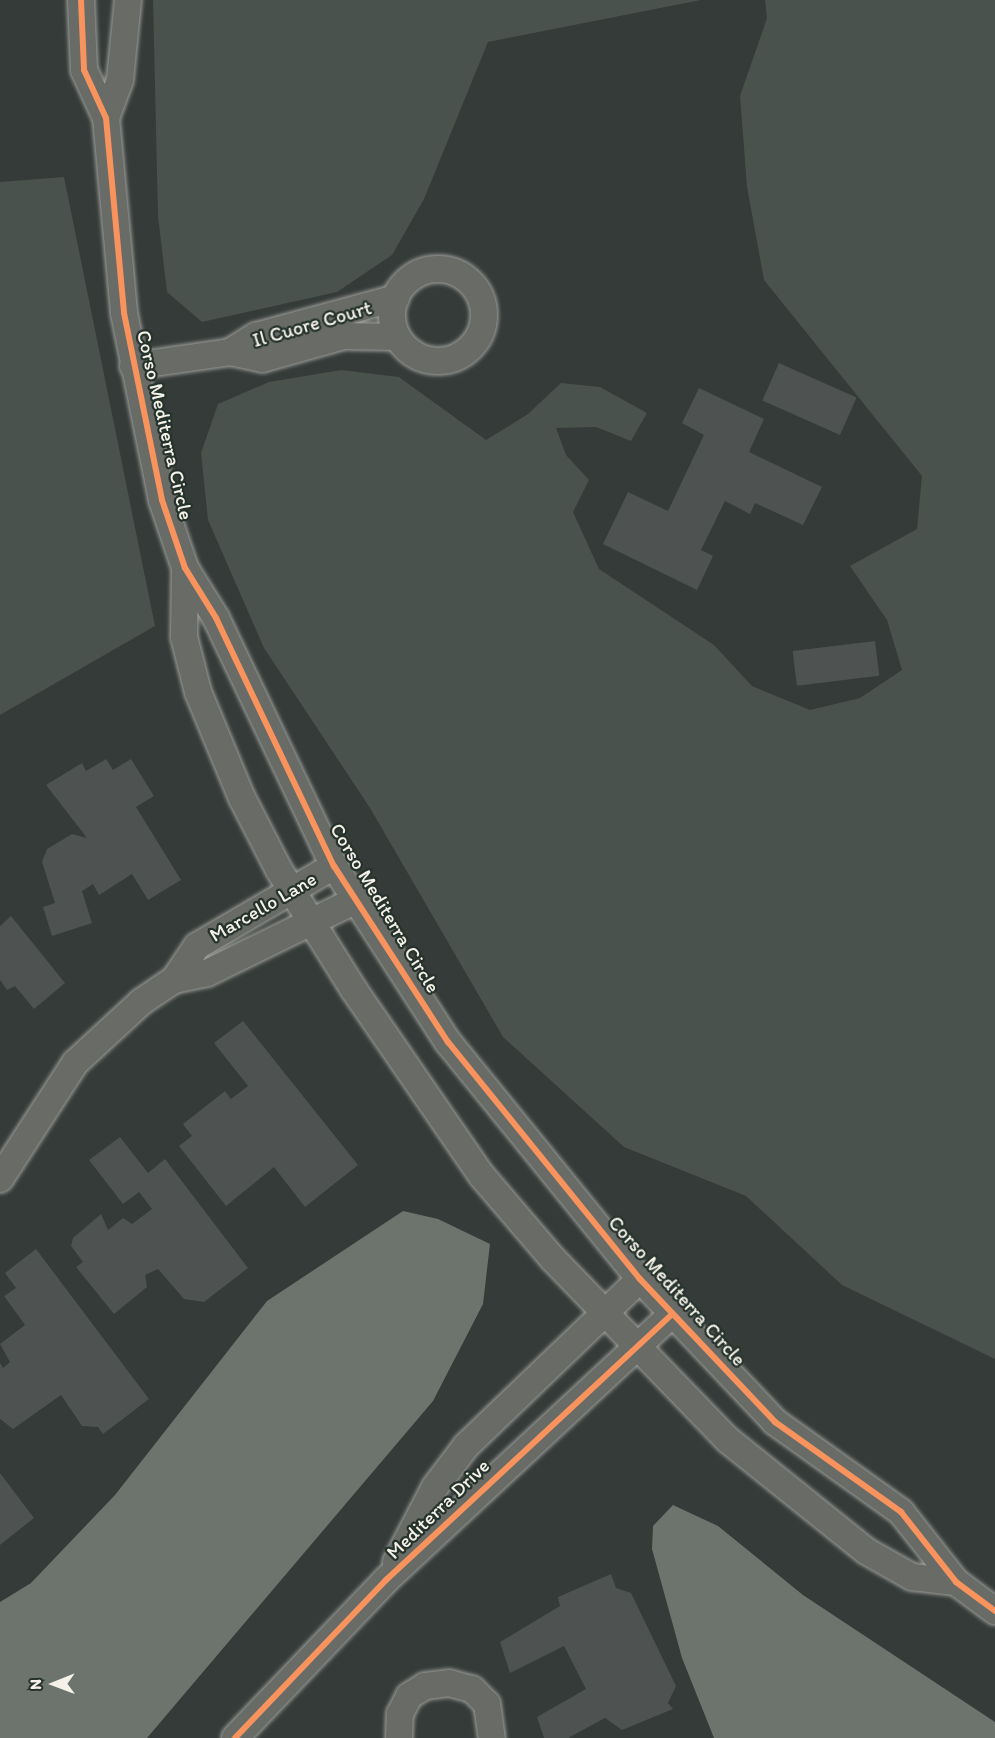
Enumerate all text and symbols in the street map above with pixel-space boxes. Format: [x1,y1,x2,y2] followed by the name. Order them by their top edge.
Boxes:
[250,296,374,352] street label: Il Cuore Court
[131,328,199,522] street label: Corso Mediterra Circle
[325,819,445,997] street label: Corso Mediterra Circle
[205,867,321,947] street label: Marcello Lane
[603,1211,751,1371] street label: Corso Mediterra Circle
[381,1454,495,1564] street label: Mediterra Drive
[24,1654,84,1714] north arrow
[26,1679,45,1690] text: N

